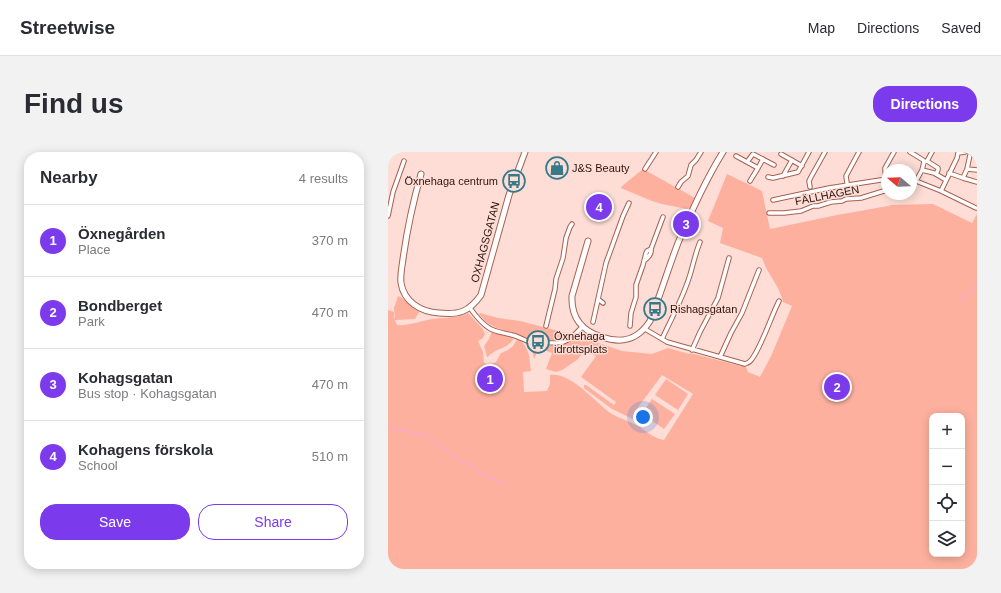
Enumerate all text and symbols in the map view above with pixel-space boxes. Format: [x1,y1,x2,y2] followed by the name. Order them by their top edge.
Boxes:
[20,17,115,38] text: Streetwise
[808,20,835,36] text: Map
[857,20,919,36] text: Directions
[941,20,981,36] text: Saved
[873,86,977,122] button: Directions
[24,88,124,119] text: Find us
[544,155,570,181] shop icon: J&S Beauty
[572,162,630,174] place label: J&S Beauty
[881,164,917,200] north arrow
[40,168,98,187] text: Nearby
[501,168,527,194] bus stop icon: Öxnehaga centrum
[299,171,348,186] text: 4 results
[404,175,498,187] place label: Öxnehaga centrum
[794,183,860,207] street label: FÄLLHAGEN
[586,192,612,222] pin: 4
[468,200,502,284] street label: OXHAGSGATAN
[673,209,699,239] pin: 3
[78,225,166,242] text: Öxnegården
[49,233,57,248] text: 1
[312,233,348,248] text: 370 m
[78,242,111,257] text: Place
[642,296,668,322] bus stop icon: Rishagsgatan
[78,297,162,314] text: Bondberget
[670,303,737,315] place label: Rishagsgatan
[49,305,57,320] text: 2
[312,305,348,320] text: 470 m
[78,314,105,329] text: Park
[525,329,551,355] bus stop icon: Öxnehaga idrottsplats
[554,330,608,355] place label: Öxnehaga idrottsplats
[477,364,503,394] pin: 1
[78,369,173,386] text: Kohagsgatan
[824,372,850,402] pin: 2
[49,377,57,392] text: 3
[312,377,348,392] text: 470 m
[78,386,217,401] text: Bus stop · Kohagsgatan
[633,407,653,427] your location
[929,413,965,557] map controls
[929,413,965,449] button: +
[78,441,213,458] text: Kohagens förskola
[49,449,57,464] text: 4
[312,449,348,464] text: 510 m
[929,449,965,485] button: −
[78,458,118,473] text: School
[929,485,965,521] button: locate
[40,504,190,540] button: Save
[198,504,348,540] button: Share
[929,521,965,557] button: layers

